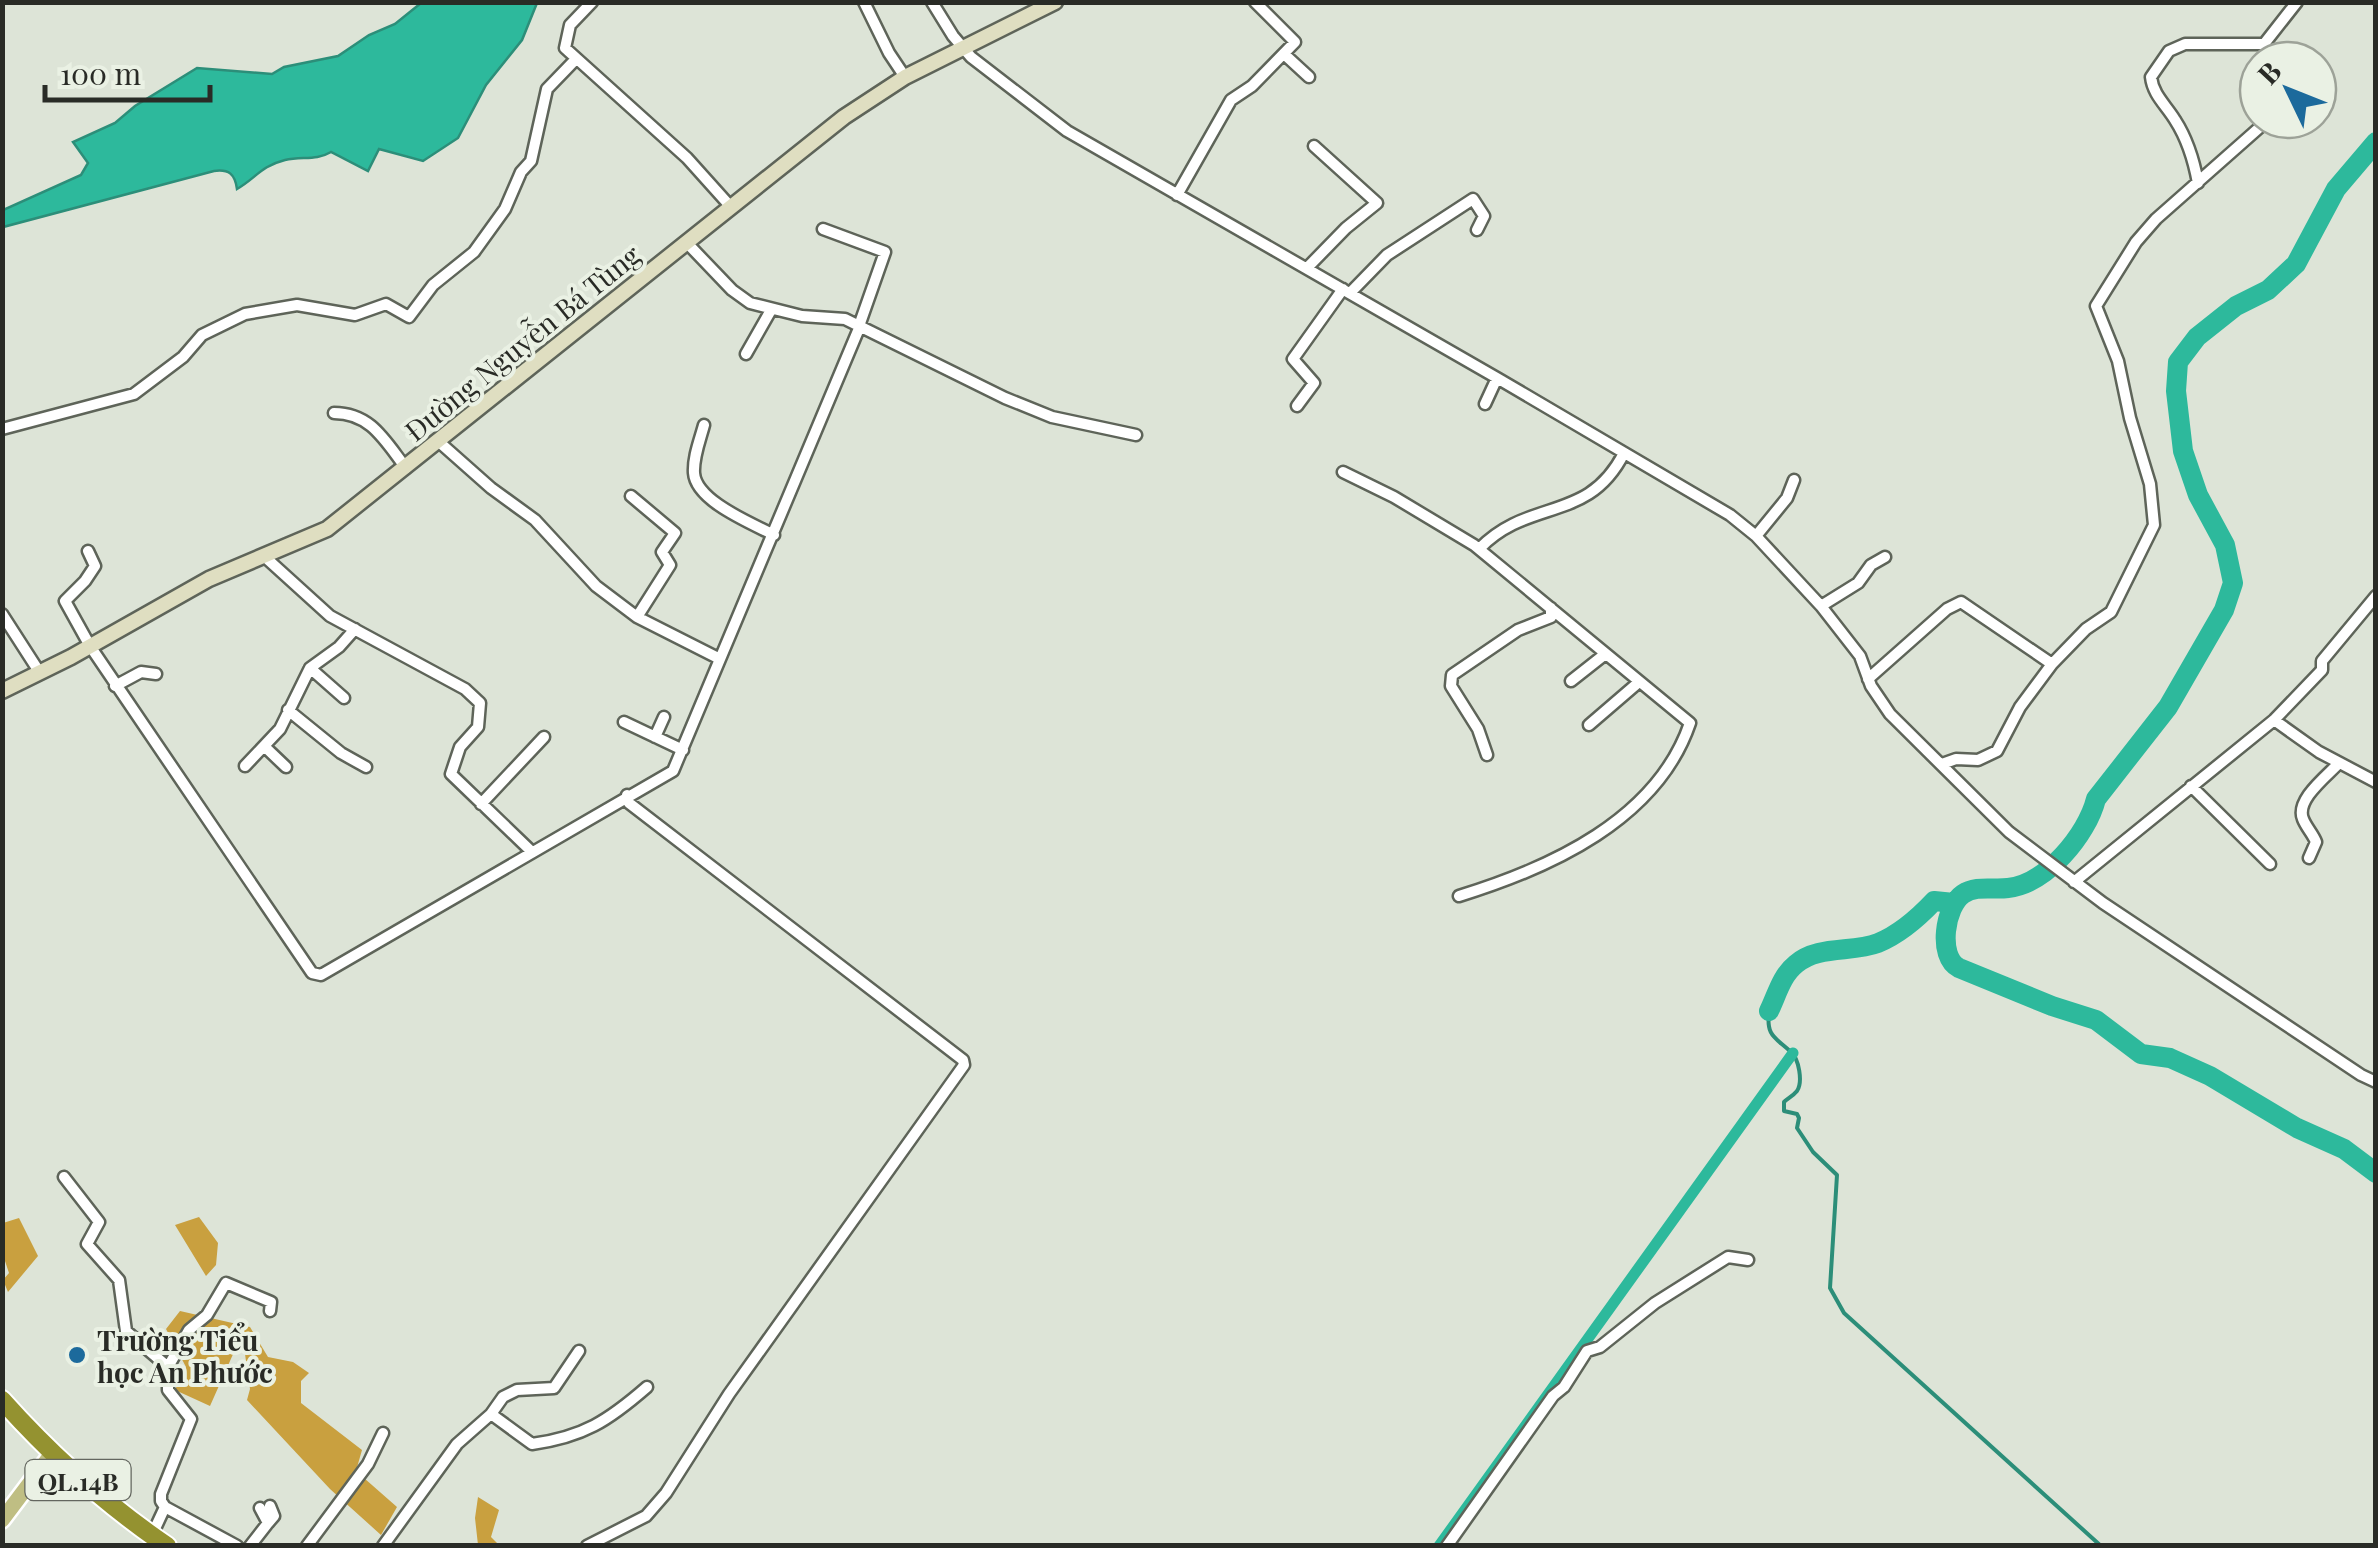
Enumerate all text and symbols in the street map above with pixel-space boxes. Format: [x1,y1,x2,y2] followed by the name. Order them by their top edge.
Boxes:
[45,40,210,102] scale bar
[2238,40,2338,140] north arrow
[2249,52,2289,91] text: B
[60,53,142,93] text: 100 m
[397,235,647,448] street label: Đường Nguyễn Bá Tùng
[97,1321,273,1390] place label: Trường Tiểu học An Phước
[66,1344,88,1366] marker: Trường Tiểu học An Phước
[26,1460,130,1500] road number: QL.14B

